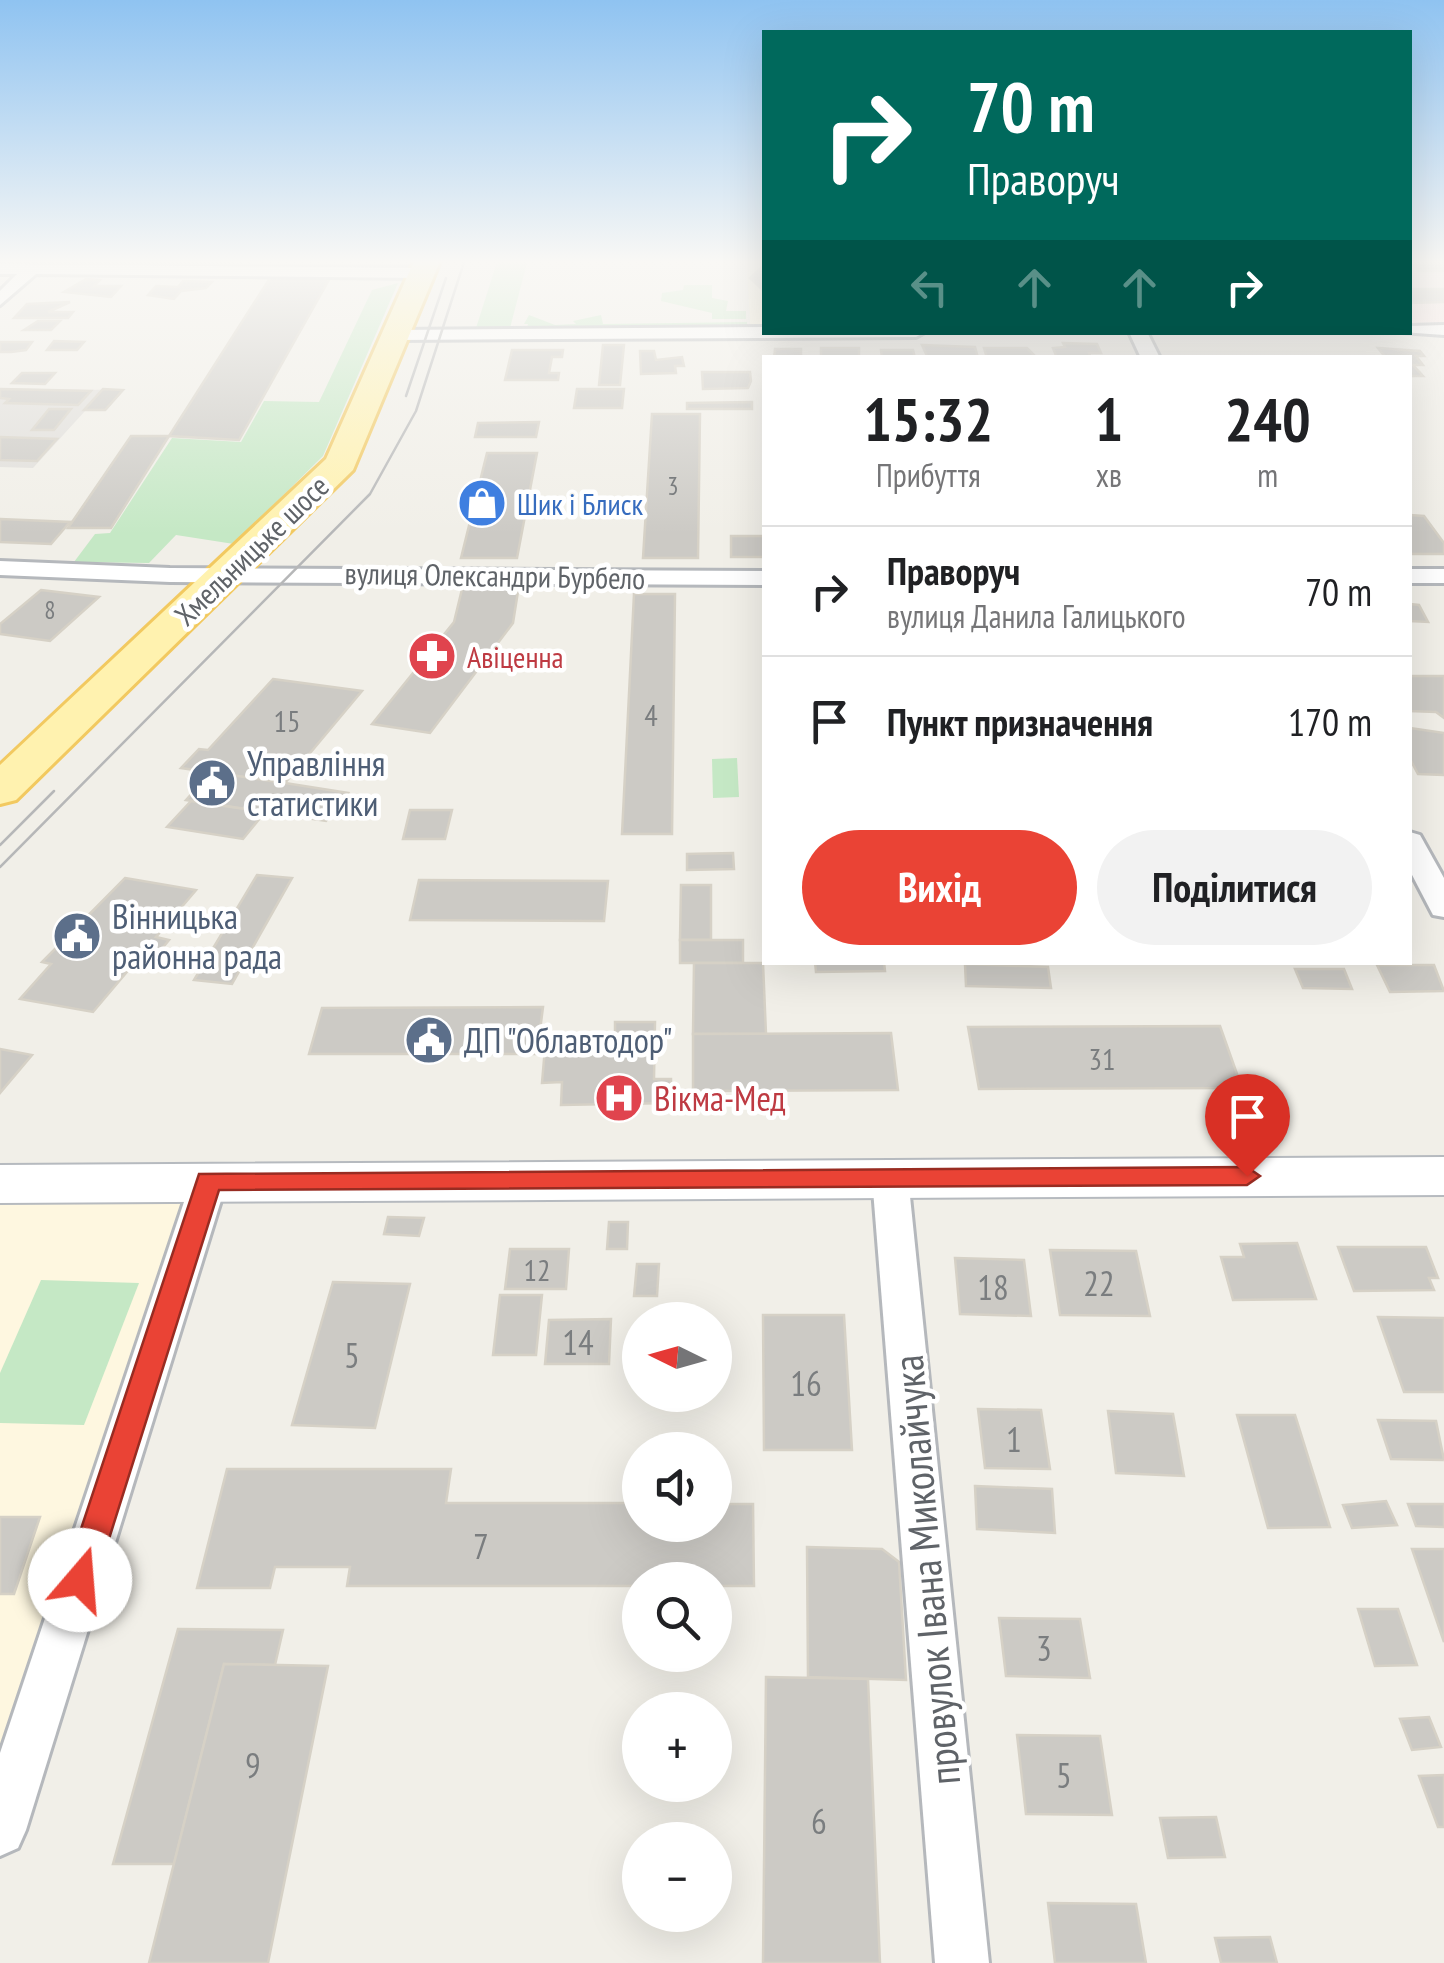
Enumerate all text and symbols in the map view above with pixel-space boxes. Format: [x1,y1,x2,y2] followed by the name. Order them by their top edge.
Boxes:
[967,61,1095,151] text: 70 m
[802,70,932,200] icon: right
[967,149,1120,207] text: Праворуч
[902,260,957,315] icon: left
[1007,260,1062,315] icon: ahead
[1112,260,1167,315] icon: ahead
[1217,260,1272,315] icon: right
[863,380,993,458] text: 15:32
[1095,380,1123,458] text: 1
[1225,380,1311,458] text: 240
[876,454,981,496] text: Прибуття
[1096,454,1122,496] text: хв
[1257,454,1278,496] text: m
[165,466,337,634] street label: Хмельницьке шосе
[667,470,679,502] house number: 3
[456,477,508,529] shop icon: Шик і Блиск
[517,484,643,523] place label: Шик і Блиск
[887,546,1020,595] text: Праворуч
[344,553,646,597] street label: вулиця Олександри Бурбело
[802,564,857,619] icon: right
[1305,567,1372,616] text: 70 m
[44,594,56,626] house number: 8
[887,595,1185,637] text: вулиця Данила Галицького
[406,630,458,682] pharmacy icon: Авіценна
[467,637,563,676] place label: Авіценна
[802,694,857,749] icon: arrive
[644,695,658,734] house number: 4
[887,697,1153,746] text: Пункт призначення
[1288,697,1372,746] text: 170 m
[274,701,301,740] house number: 15
[247,740,385,826] place label: Управління статистики
[186,757,238,809] public building icon: Управління статистики
[802,830,1077,945] button: Вихід
[1097,830,1372,945] button: Поділитися
[112,893,282,979] place label: Вінницька районна рада
[51,910,103,962] public building icon: Вінницька районна рада
[403,1014,455,1066] public building icon: ДП "Облавтодор"
[464,1017,672,1063] place label: ДП "Облавтодор"
[1089,1039,1116,1078] house number: 31
[593,1072,645,1124] hospital icon: Вікма-Мед
[1205,1074,1290,1177] pin
[654,1075,786,1121] place label: Вікма-Мед
[1220,1089,1275,1144] icon: arrive
[524,1250,551,1289] house number: 12
[1083,1260,1115,1306] house number: 22
[977,1264,1009,1310] house number: 18
[622,1302,732,1412] north arrow
[622,1302,732,1932] map controls
[562,1319,594,1365] house number: 14
[344,1332,360,1378] house number: 5
[880,1353,972,1787] street label: провулок Івана Миколайчука
[790,1360,822,1406] house number: 16
[1006,1416,1022,1462] house number: 1
[622,1432,732,1542] button: sound
[473,1523,489,1569] house number: 7
[28,1528,132,1632] position arrow
[622,1562,732,1672] button: search
[1036,1625,1052,1671] house number: 3
[622,1692,732,1802] button: +
[245,1742,261,1788] house number: 9
[1056,1752,1072,1798] house number: 5
[811,1798,827,1844] house number: 6
[622,1822,732,1932] button: −

